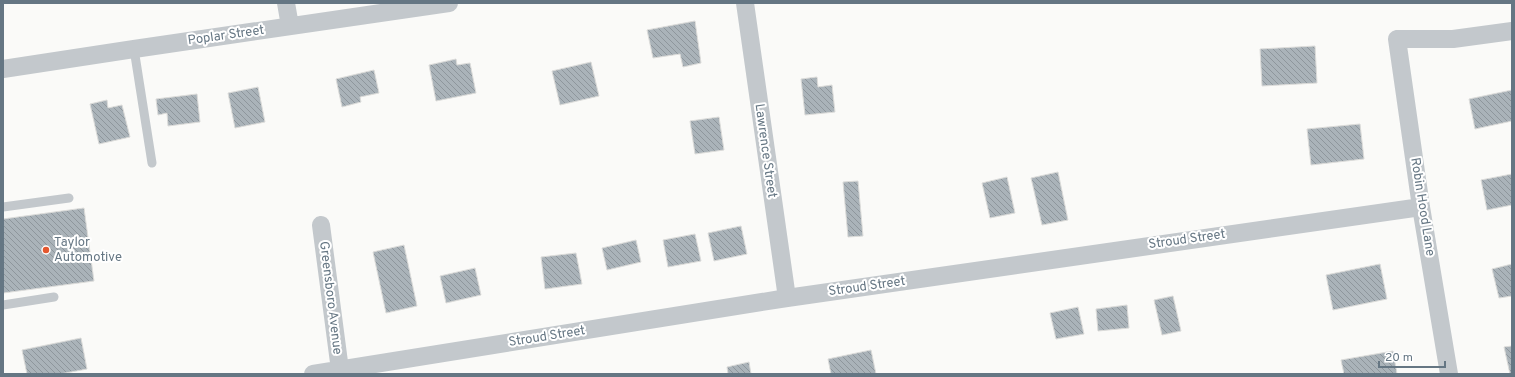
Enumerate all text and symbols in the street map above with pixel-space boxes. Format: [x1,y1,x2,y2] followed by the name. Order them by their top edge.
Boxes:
[187,23,265,49] street label: Poplar Street
[750,103,780,199] street label: Lawrence Street
[1406,156,1438,258] street label: Robin Hood Lane
[1148,227,1227,253] street label: Stroud Street
[54,235,122,266] place label: Taylor Automotive
[315,240,345,356] street label: Greensboro Avenue
[41,245,51,255] marker: Taylor Automotive
[828,274,907,300] street label: Stroud Street
[507,323,587,351] street label: Stroud Street
[1379,343,1445,369] scale bar
[1385,350,1413,366] text: 20 m

